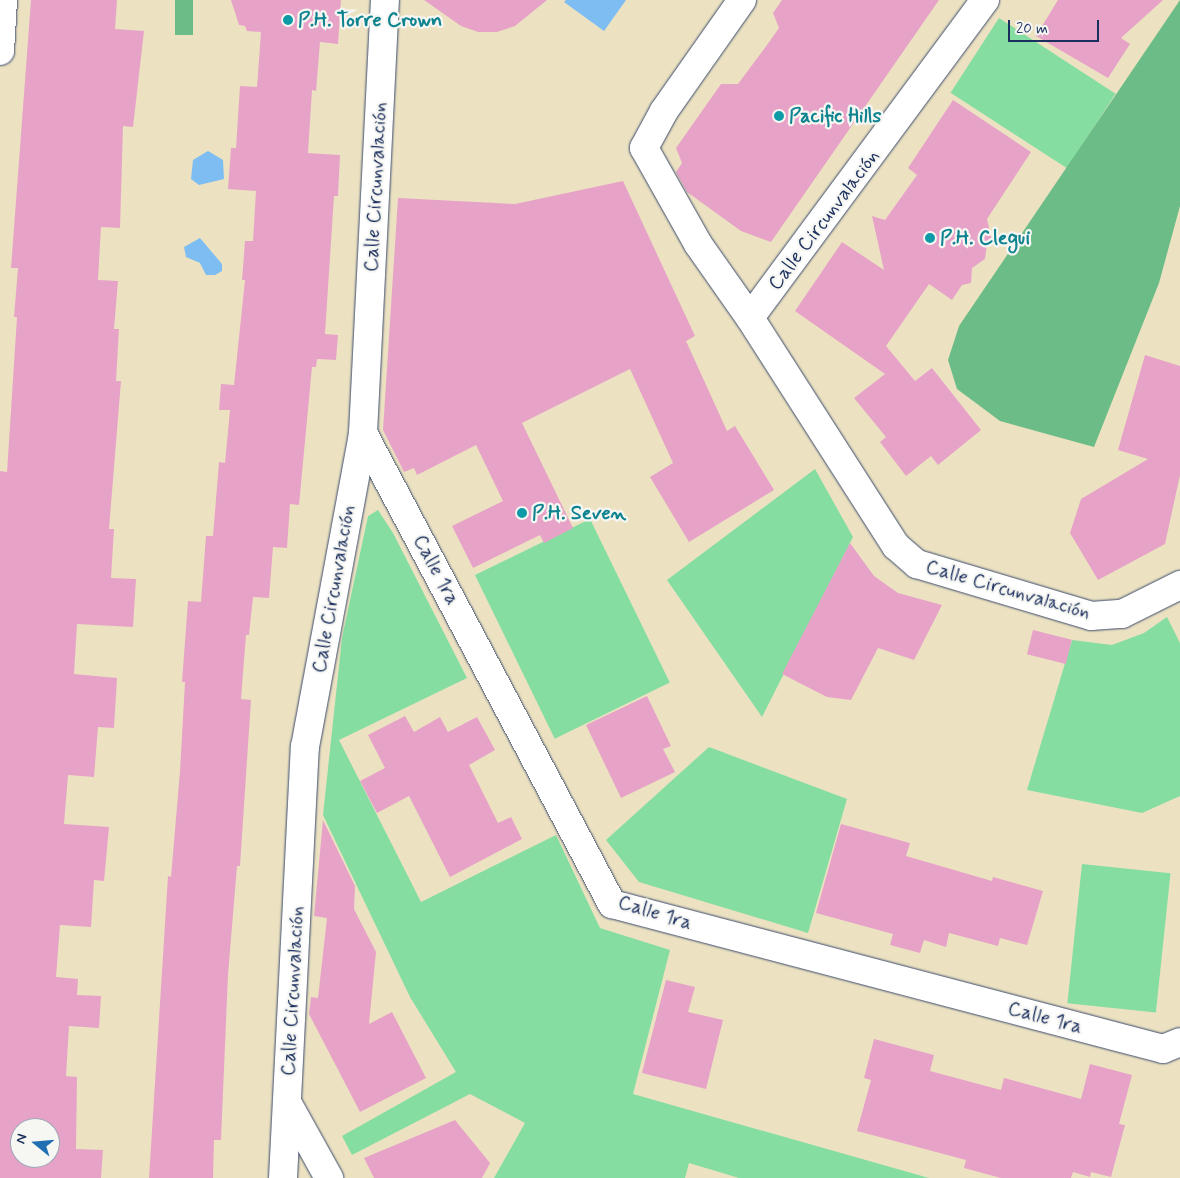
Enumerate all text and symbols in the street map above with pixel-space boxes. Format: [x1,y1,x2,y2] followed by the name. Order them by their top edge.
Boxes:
[298,8,442,32] place label: P.H. Torre Crown
[1010,10,1101,42] scale bar
[282,14,294,26] marker: P.H. Torre Crown
[1016,19,1048,39] text: 20 m
[360,102,392,272] street label: Calle Circunvalación
[789,104,883,128] place label: Pacific Hills
[773,110,785,122] marker: Pacific Hills
[764,145,884,295] street label: Calle Circunvalación
[940,226,1030,250] place label: P.H. Clegui
[924,232,936,244] marker: P.H. Clegui
[532,501,626,525] place label: P.H. Seven
[308,504,360,674] street label: Calle Circunvalación
[516,507,528,519] marker: P.H. Seven
[408,531,464,609] street label: Calle 1ra
[924,555,1092,625] street label: Calle Circunvalación
[615,890,695,936] street label: Calle 1ra
[277,906,309,1076] street label: Calle Circunvalación
[1005,997,1085,1039] street label: Calle 1ra
[10,1118,60,1168] north arrow
[12,1132,32,1146] text: N

